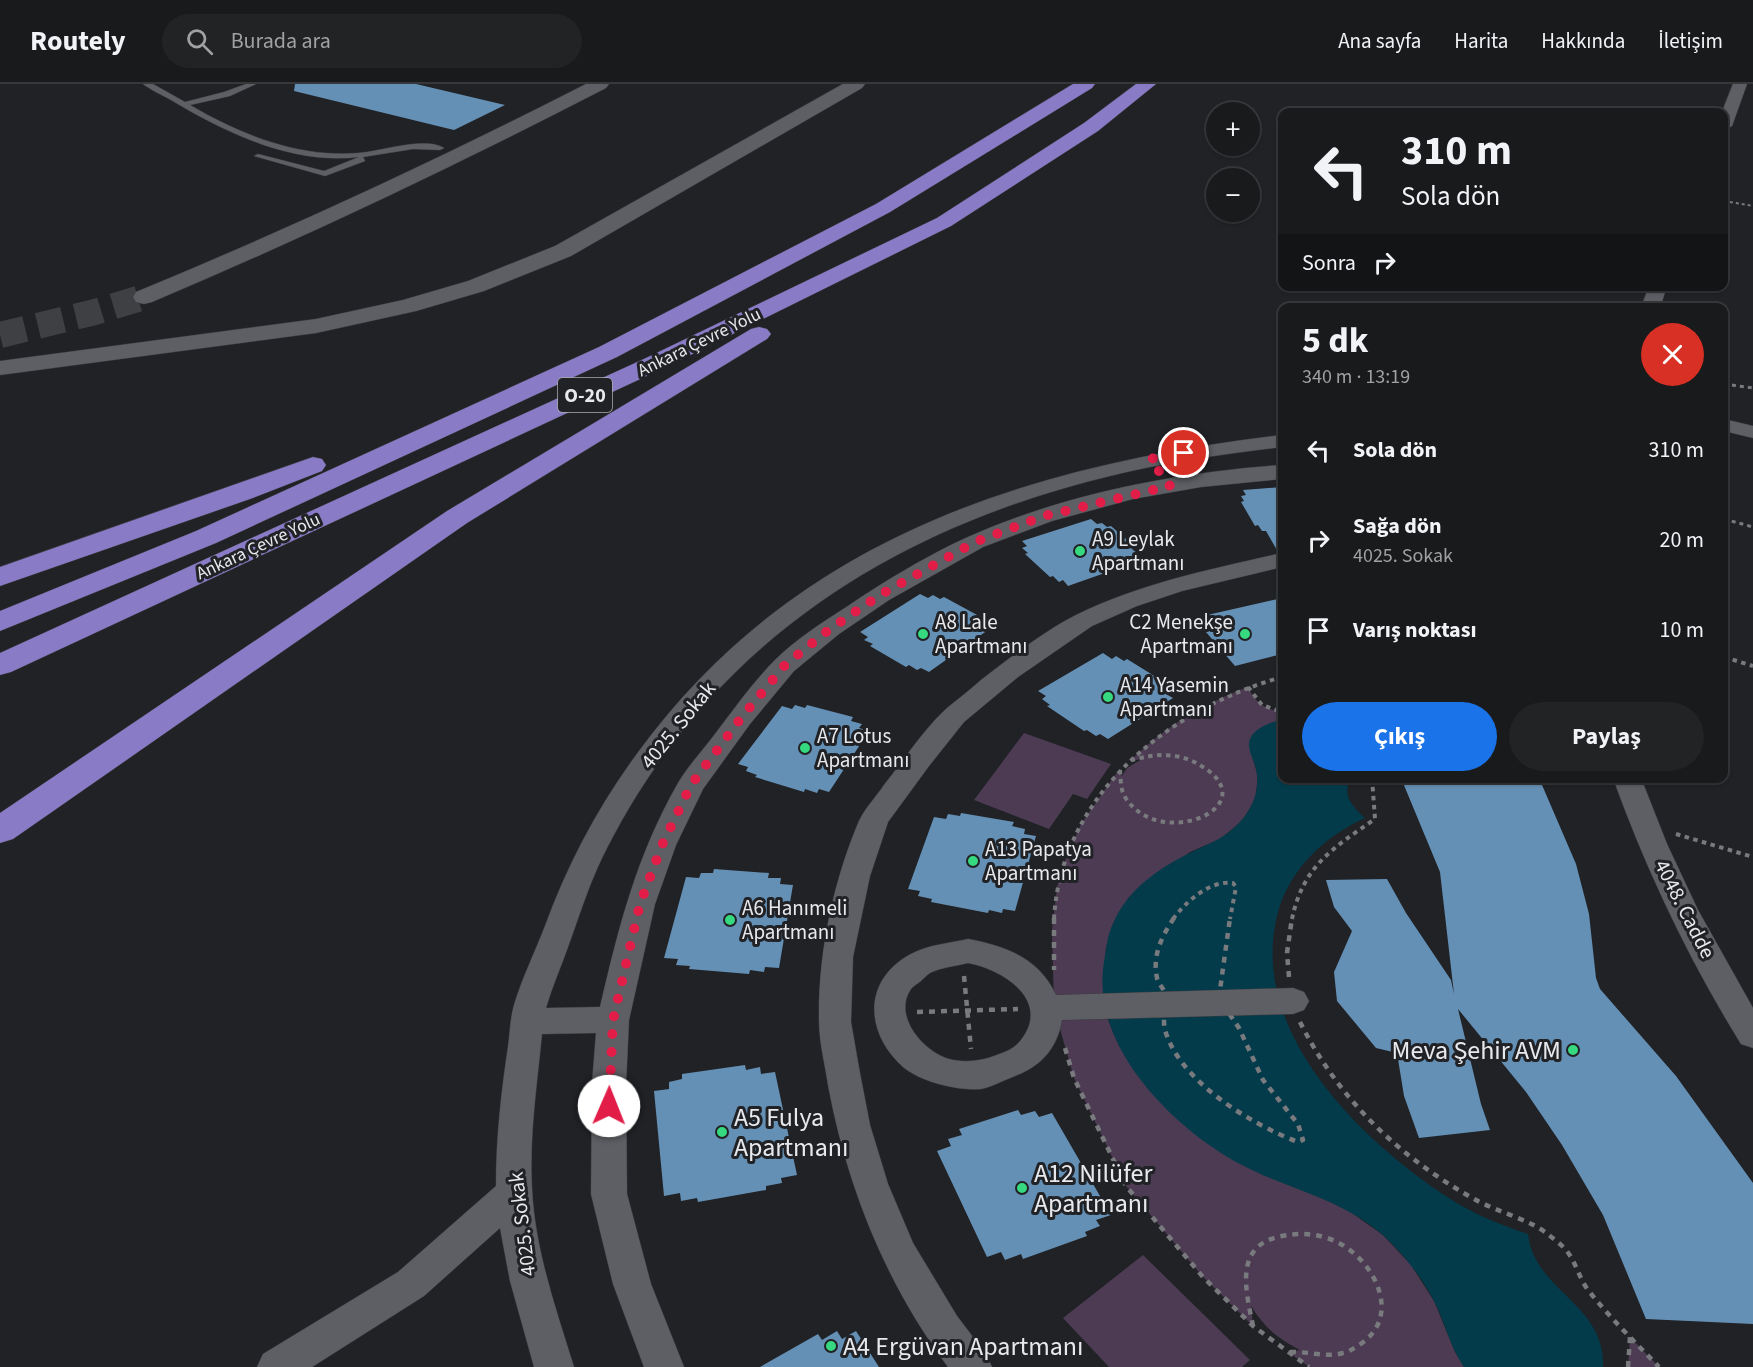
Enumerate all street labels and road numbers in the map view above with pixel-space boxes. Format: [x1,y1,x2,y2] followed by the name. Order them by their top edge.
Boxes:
[633,302,765,383] street label: Ankara Çevre Yolu
[558,378,612,412] road number: O-20
[192,507,324,586] street label: Ankara Çevre Yolu
[633,674,723,775] street label: 4025. Sokak
[1647,854,1723,964] street label: 4048. Cadde
[501,1169,543,1278] street label: 4025. Sokak

